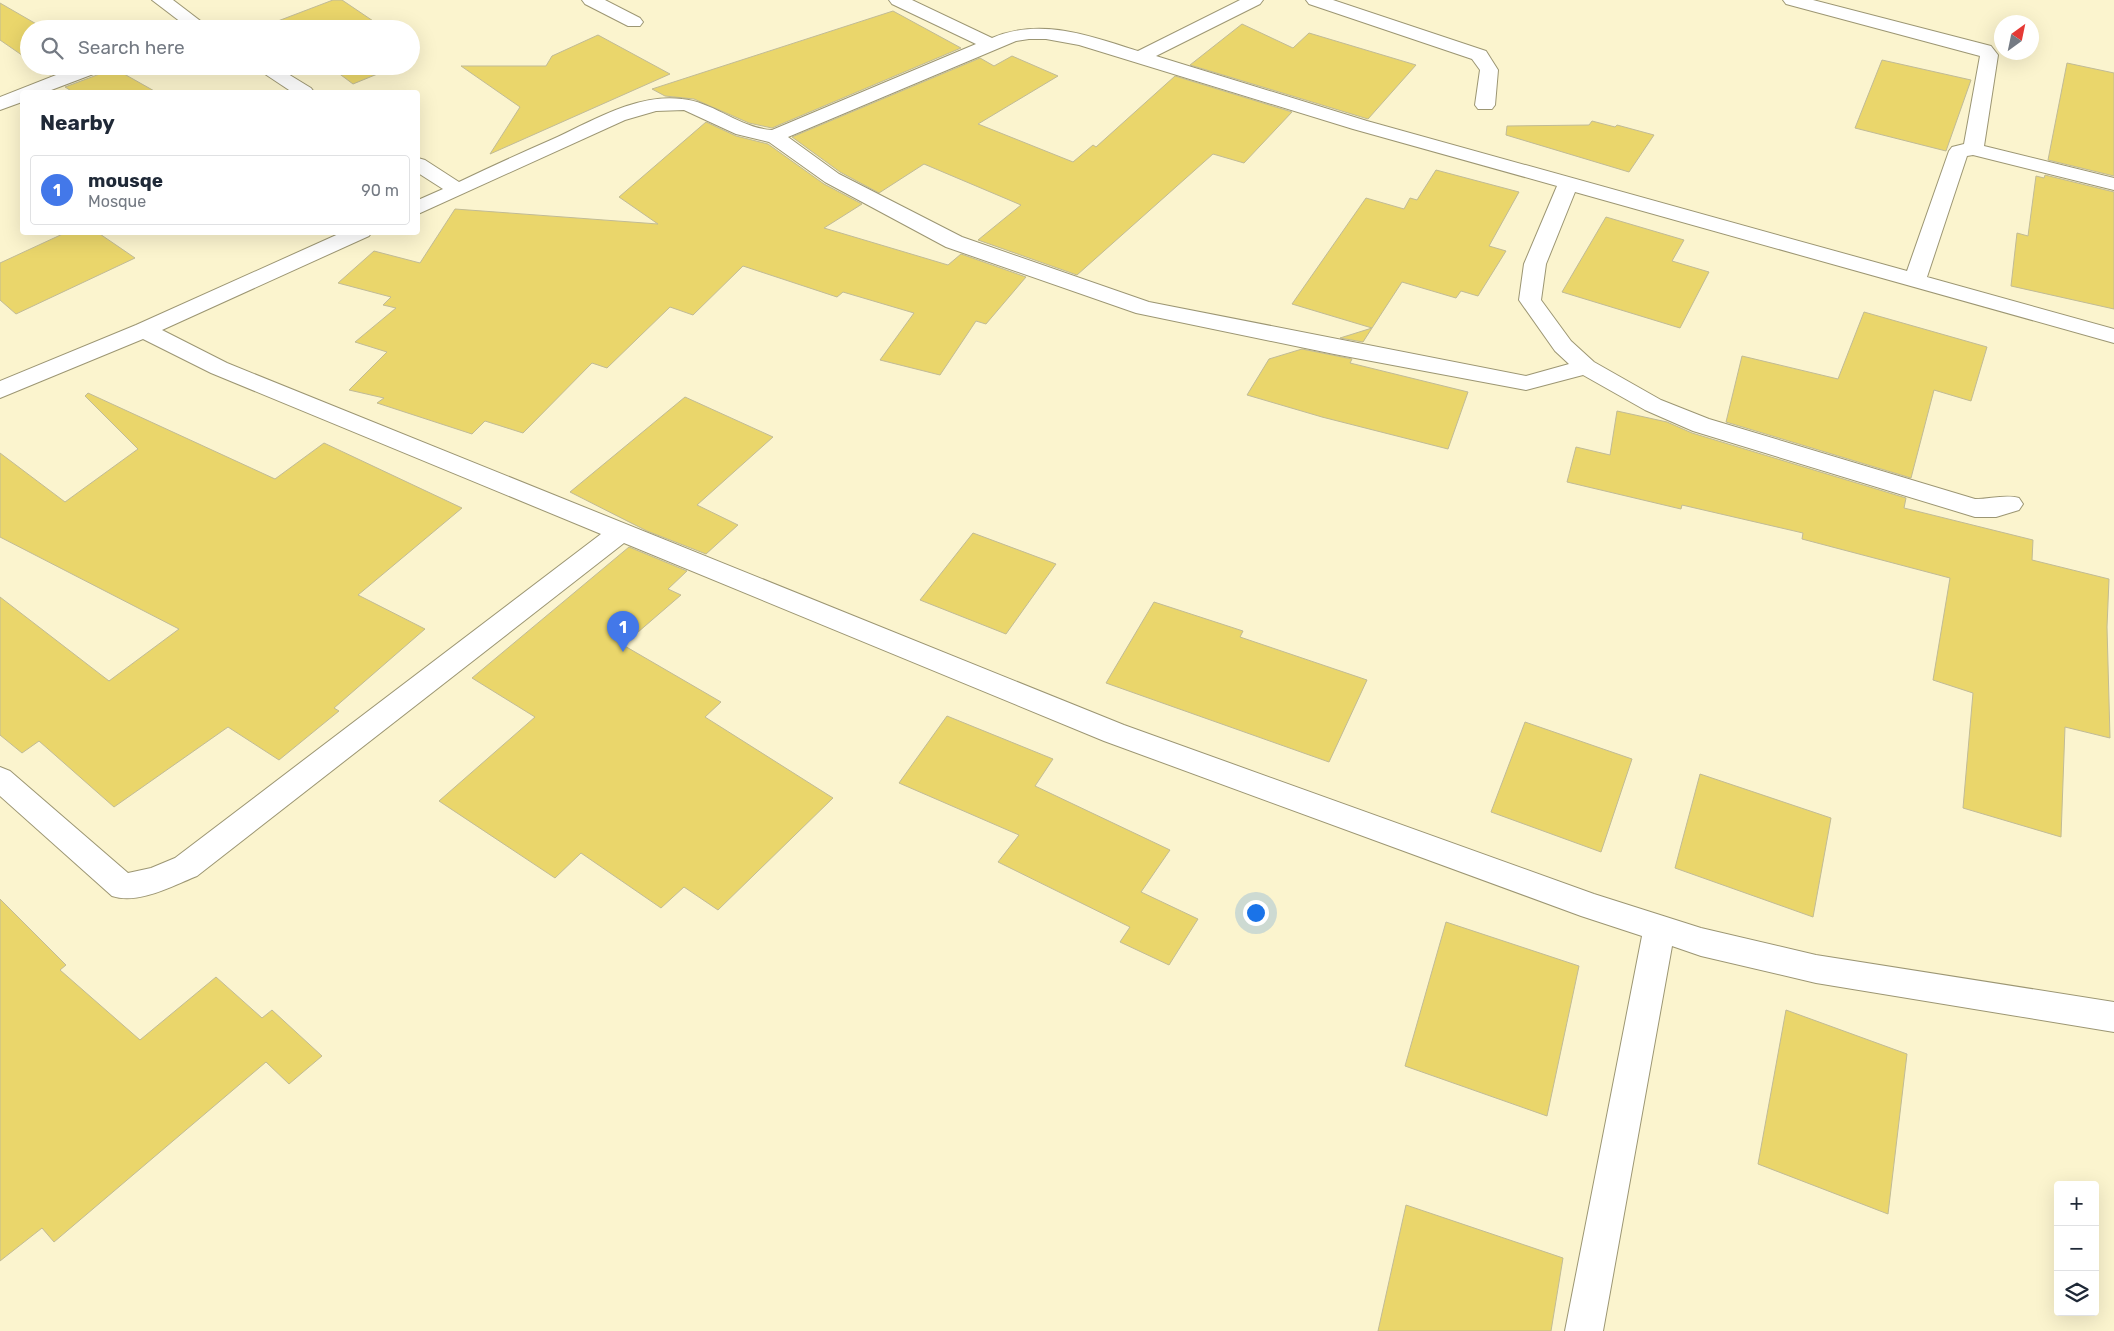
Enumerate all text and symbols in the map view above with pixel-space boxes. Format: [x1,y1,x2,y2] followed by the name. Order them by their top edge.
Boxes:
[1994,15,2039,60] north arrow
[20,20,420,75] search box
[38,34,66,62] icon: search
[78,36,185,59] text: Search here
[40,110,115,135] text: Nearby
[88,169,163,192] text: mousqe
[53,181,61,200] text: 1
[361,181,399,200] text: 90 m
[88,192,146,211] text: Mosque
[607,611,639,652] pin: 1
[1243,900,1269,926] your location
[2054,1181,2099,1316] map controls
[2054,1181,2099,1226] button: +
[2054,1226,2099,1271] button: −
[2054,1271,2099,1316] button: layers

